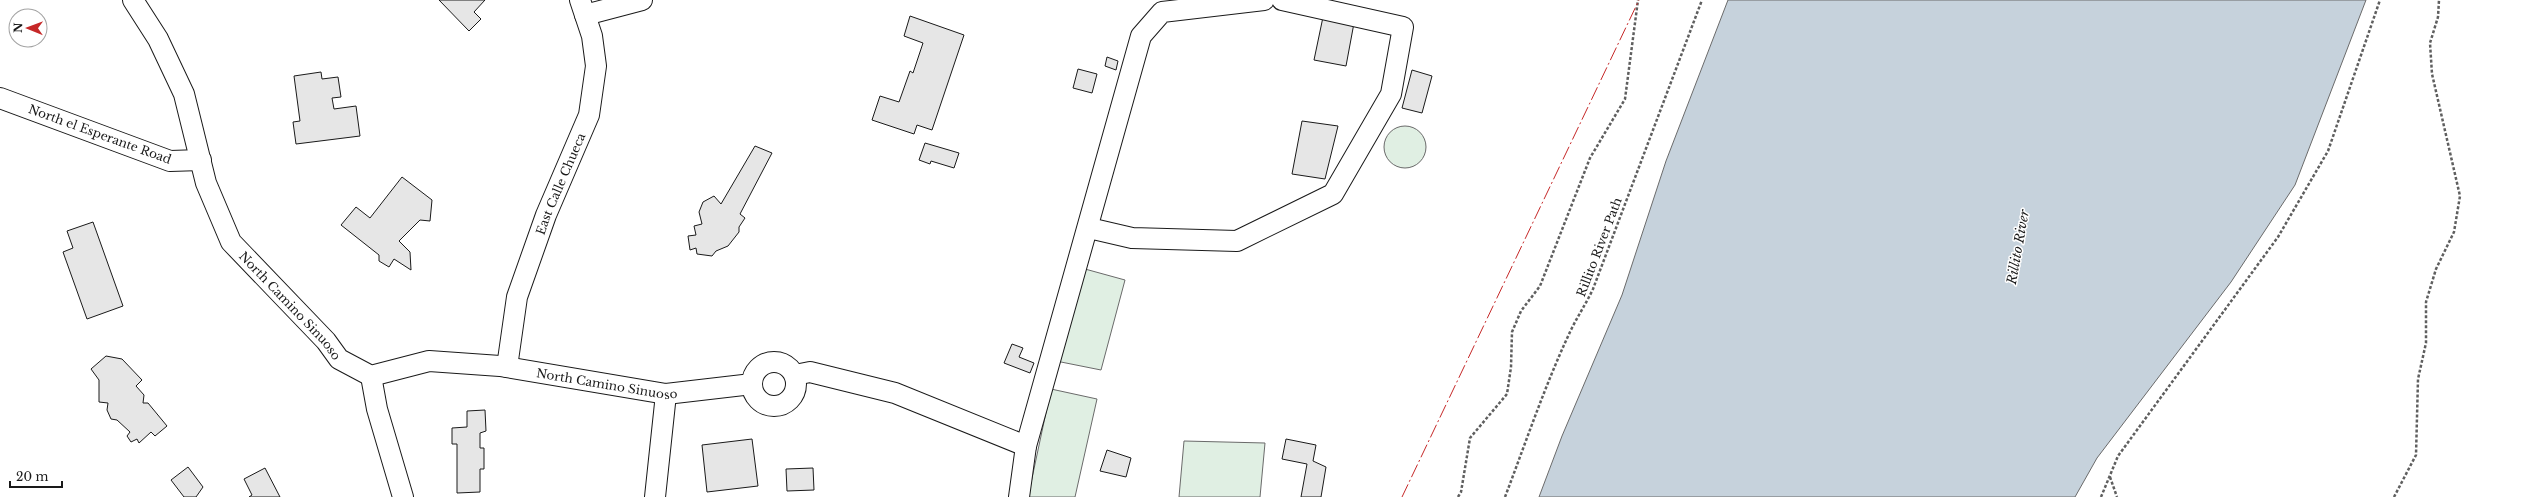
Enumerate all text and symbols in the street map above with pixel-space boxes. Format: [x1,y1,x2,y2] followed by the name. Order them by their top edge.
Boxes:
[8,8,48,48] north arrow
[11,22,25,33] text: N
[26,101,174,167] street label: North el Esperante Road
[532,130,588,237] street label: East Calle Chueca
[1573,195,1625,299] street label: Rillito River Path
[2003,207,2033,287] water label: Rillito River
[237,248,345,363] street label: North Camino Sinuoso
[535,365,678,402] street label: North Camino Sinuoso
[10,463,62,489] scale bar
[16,469,48,484] text: 20 m

